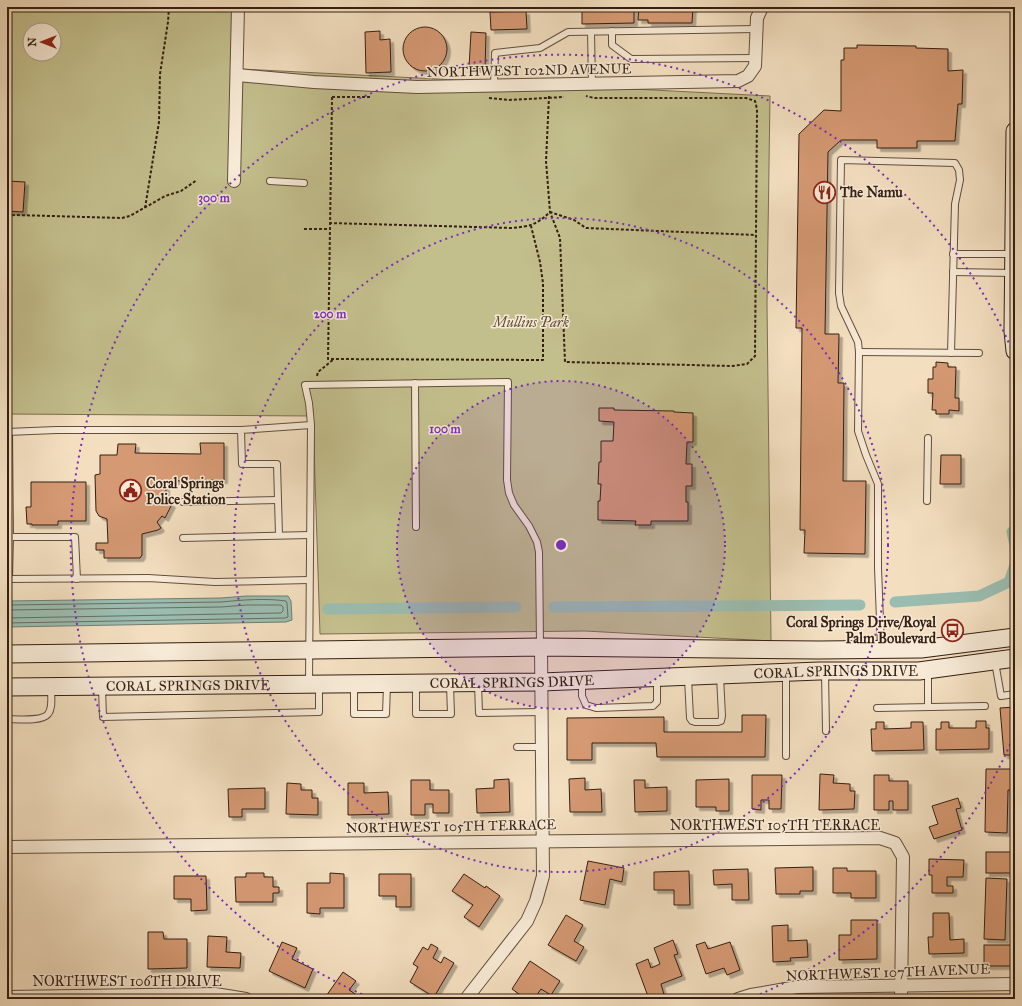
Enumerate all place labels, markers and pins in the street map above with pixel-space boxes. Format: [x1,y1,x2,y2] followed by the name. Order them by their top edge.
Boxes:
[811,179,837,205] restaurant icon: The Namu
[839,184,903,201] place label: The Namu
[146,475,226,508] place label: Coral Springs Police Station
[118,478,144,504] public building icon: Coral Springs Police Station
[554,538,568,552] centre of rings
[786,614,937,647] place label: Coral Springs Drive/Royal Palm Boulevard
[939,617,965,643] bus stop icon: Coral Springs Drive/Royal Palm Boulevard

